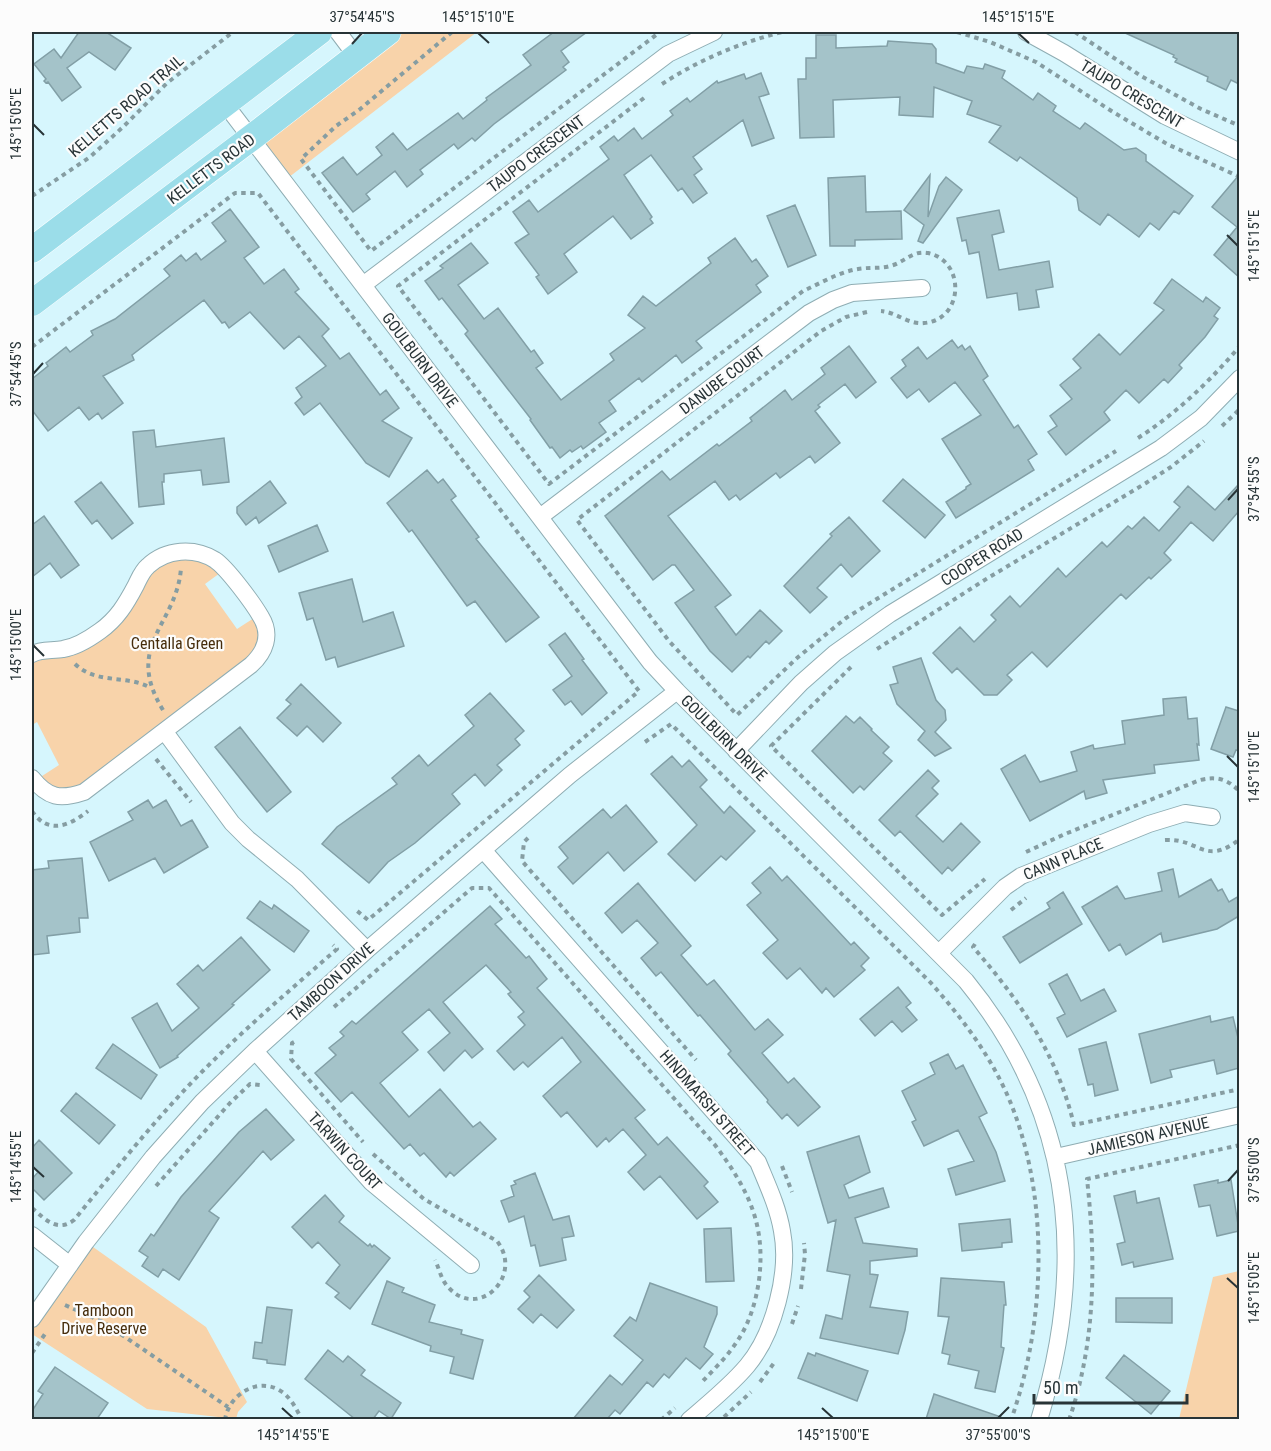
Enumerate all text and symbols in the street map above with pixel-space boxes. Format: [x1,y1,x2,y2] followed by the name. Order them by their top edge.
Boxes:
[329,8,395,26] text: 37°54'45"S
[442,8,514,26] text: 145°15'10"E
[982,8,1054,26] text: 145°15'15"E
[65,51,188,161] street label: KELLETTS ROAD TRAIL
[1077,56,1187,132] street label: TAUPO CRESCENT
[7,88,25,160] text: 145°15'05"E
[484,111,588,197] street label: TAUPO CRESCENT
[163,130,259,208] street label: KELLETTS ROAD
[1245,210,1263,282] text: 145°15'15"E
[378,309,462,411] street label: GOULBURN DRIVE
[7,341,25,407] text: 37°54'45"S
[676,342,768,418] street label: DANUBE COURT
[1245,456,1263,522] text: 37°54'55"S
[937,524,1027,590] street label: COOPER ROAD
[7,609,25,681] text: 145°15'00"E
[131,634,223,653] park label: Centalla Green
[677,691,771,785] street label: GOULBURN DRIVE
[1245,731,1263,803] text: 145°15'10"E
[1020,834,1106,884] street label: CANN PLACE
[284,938,378,1026] street label: TAMBOON DRIVE
[656,1046,758,1160] street label: HINDMARSH STREET
[304,1108,386,1194] street label: TARWIN COURT
[1085,1113,1211,1159] street label: JAMIESON AVENUE
[7,1131,25,1203] text: 145°14'55"E
[1245,1137,1263,1203] text: 37°55'00"S
[1245,1252,1263,1324] text: 145°15'05"E
[61,1301,147,1338] park label: Tamboon Drive Reserve
[1034,1367,1187,1405] scale bar
[1043,1377,1078,1398] text: 50 m
[257,1426,329,1444] text: 145°14'55"E
[797,1426,869,1444] text: 145°15'00"E
[965,1426,1031,1444] text: 37°55'00"S

